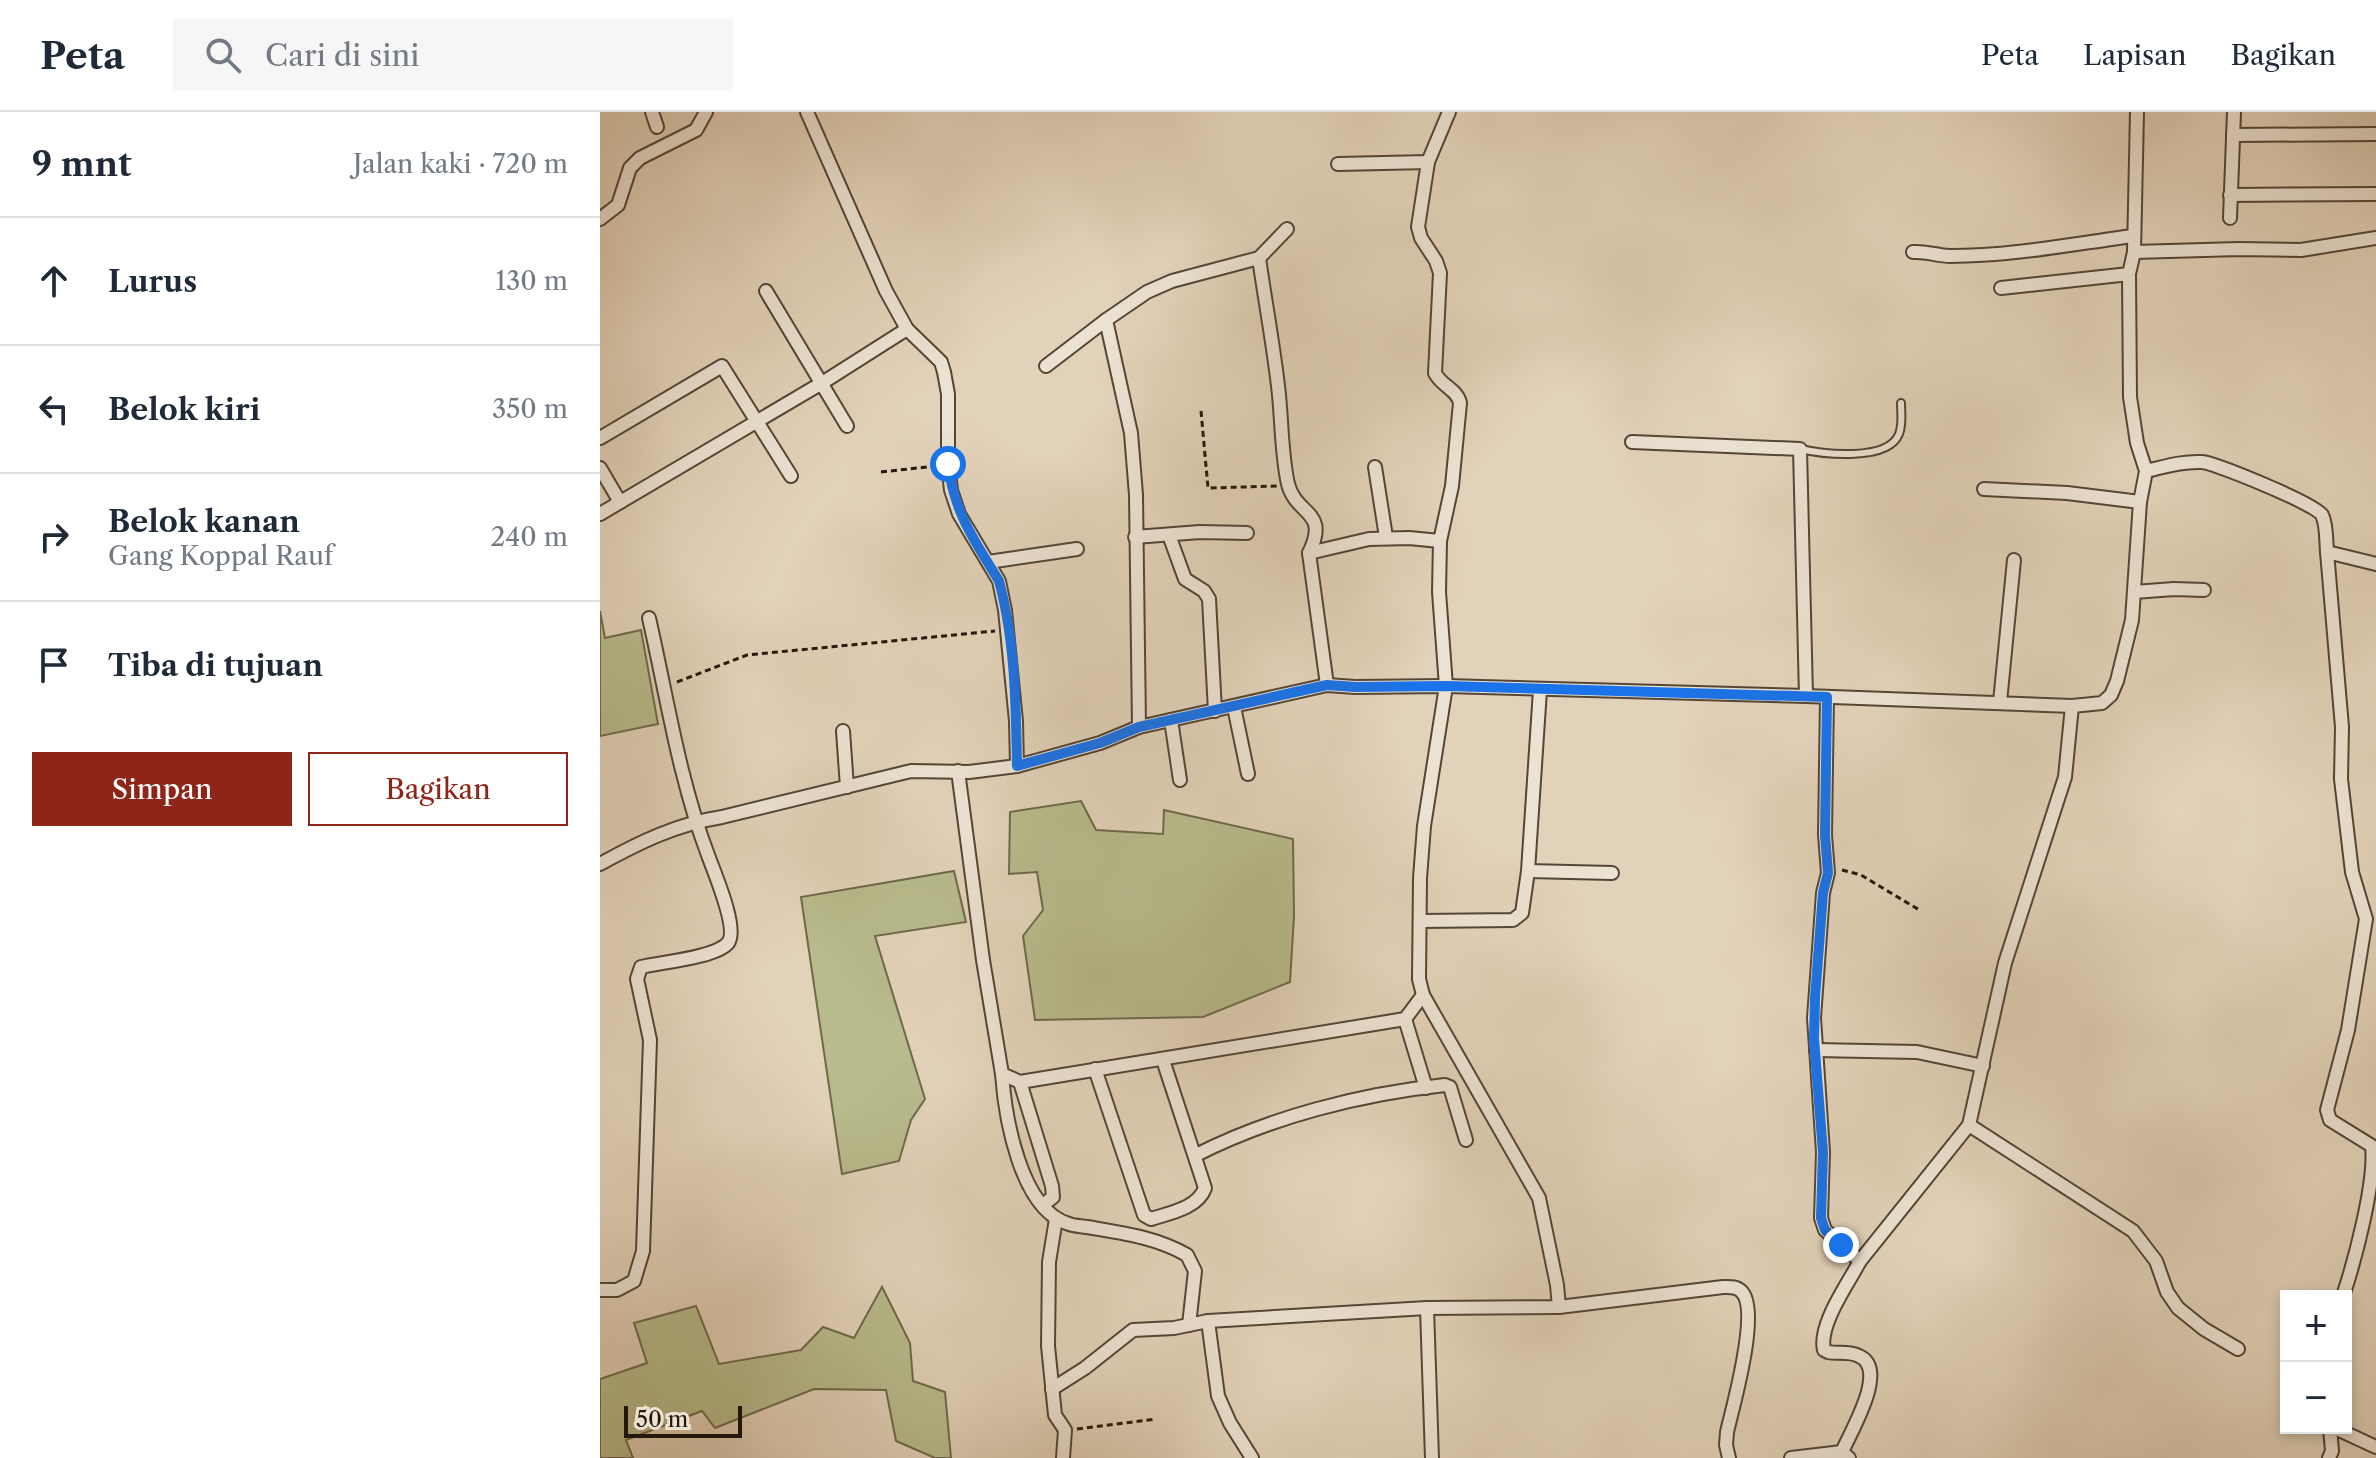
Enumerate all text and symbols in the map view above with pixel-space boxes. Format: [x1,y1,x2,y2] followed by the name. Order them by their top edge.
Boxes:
[173,19,733,91] search box
[40,32,125,79] text: Peta
[201,33,245,77] icon: search
[265,37,419,74] text: Cari di sini
[1981,38,2039,72] text: Peta
[2083,38,2186,72] text: Lapisan
[2230,38,2336,72] text: Bagikan
[32,143,132,185] text: 9 mnt
[353,148,568,180] text: Jalan kaki · 720 m
[32,259,76,303] icon: ahead
[108,263,197,300] text: Lurus
[495,265,568,297] text: 130 m
[32,387,76,431] icon: left
[108,391,260,428] text: Belok kiri
[492,393,568,425] text: 350 m
[930,446,966,482] route start
[108,503,300,540] text: Belok kanan
[32,515,76,559] icon: right
[490,521,568,553] text: 240 m
[108,540,333,572] text: Gang Koppal Rauf
[32,643,76,687] icon: arrive
[108,647,323,684] text: Tiba di tujuan
[32,752,292,826] button: Simpan
[308,752,568,826] button: Bagikan
[1823,1227,1859,1263] route end
[2280,1290,2352,1434] map controls
[2280,1290,2352,1362] button: +
[2280,1362,2352,1434] button: −
[624,1402,742,1438] scale bar
[636,1406,688,1433] text: 50 m

